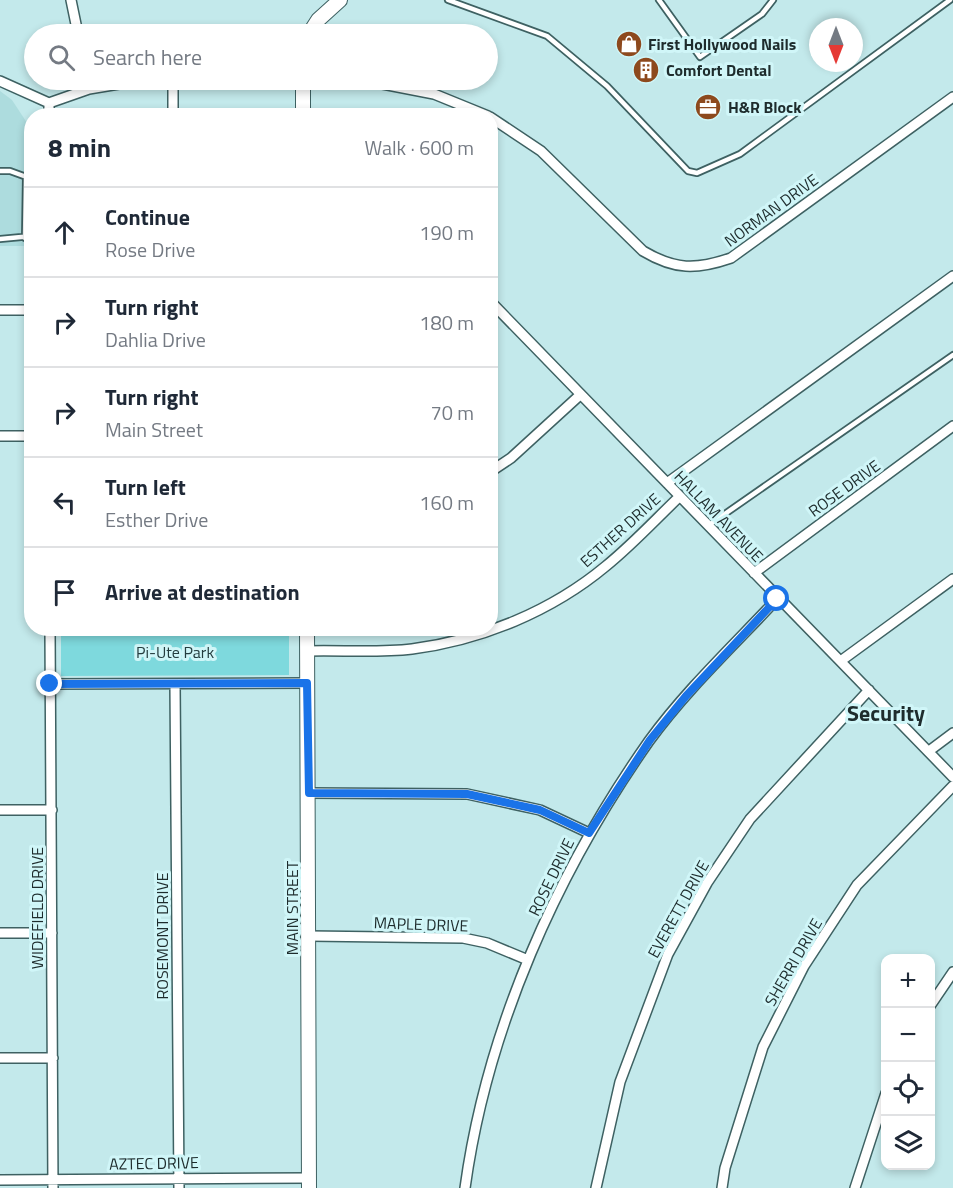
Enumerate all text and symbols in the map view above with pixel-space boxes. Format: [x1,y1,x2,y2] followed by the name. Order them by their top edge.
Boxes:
[809,18,863,72] north arrow
[24,24,498,90] search box
[614,29,644,59] shop icon: First Hollywood Nails
[648,32,796,56] place label: First Hollywood Nails
[93,40,202,74] text: Search here
[45,41,78,74] icon: search
[631,55,661,85] building icon: Comfort Dental
[666,58,772,82] place label: Comfort Dental
[693,92,723,122] office icon: H&R Block
[728,95,802,119] place label: H&R Block
[48,128,111,167] text: 8 min
[365,132,474,163] text: Walk · 600 m
[719,168,823,252] street label: NORMAN DRIVE
[105,200,190,234] text: Continue
[48,216,81,249] icon: ahead
[419,217,474,248] text: 190 m
[105,234,195,265] text: Rose Drive
[105,290,199,324] text: Turn right
[48,306,81,339] icon: right
[419,307,474,338] text: 180 m
[105,324,206,355] text: Dahlia Drive
[105,380,199,414] text: Turn right
[48,396,81,429] icon: right
[430,397,474,428] text: 70 m
[105,414,203,445] text: Main Street
[803,454,885,522] street label: ROSE DRIVE
[669,465,769,567] street label: HALLAM AVENUE
[105,470,186,504] text: Turn left
[48,486,81,519] icon: left
[419,487,474,518] text: 160 m
[574,487,666,573] street label: ESTHER DRIVE
[105,504,208,535] text: Esther Drive
[105,575,300,609] text: Arrive at destination
[48,576,81,609] icon: arrive
[763,585,789,611] route start
[136,640,214,664] park label: Pi-Ute Park
[36,670,62,696] route end
[847,696,925,730] district label: Security
[522,834,580,920] street label: ROSE DRIVE
[25,847,49,969] street label: WIDEFIELD DRIVE
[641,856,715,962] street label: EVERETT DRIVE
[280,860,304,955] street label: MAIN STREET
[150,872,174,999] street label: ROSEMONT DRIVE
[373,910,469,938] street label: MAPLE DRIVE
[758,914,828,1010] street label: SHERRI DRIVE
[881,954,935,1170] map controls
[881,954,935,1008] button: +
[881,1008,935,1062] button: −
[881,1062,935,1116] button: locate
[881,1116,935,1170] button: layers
[109,1150,199,1176] street label: AZTEC DRIVE

